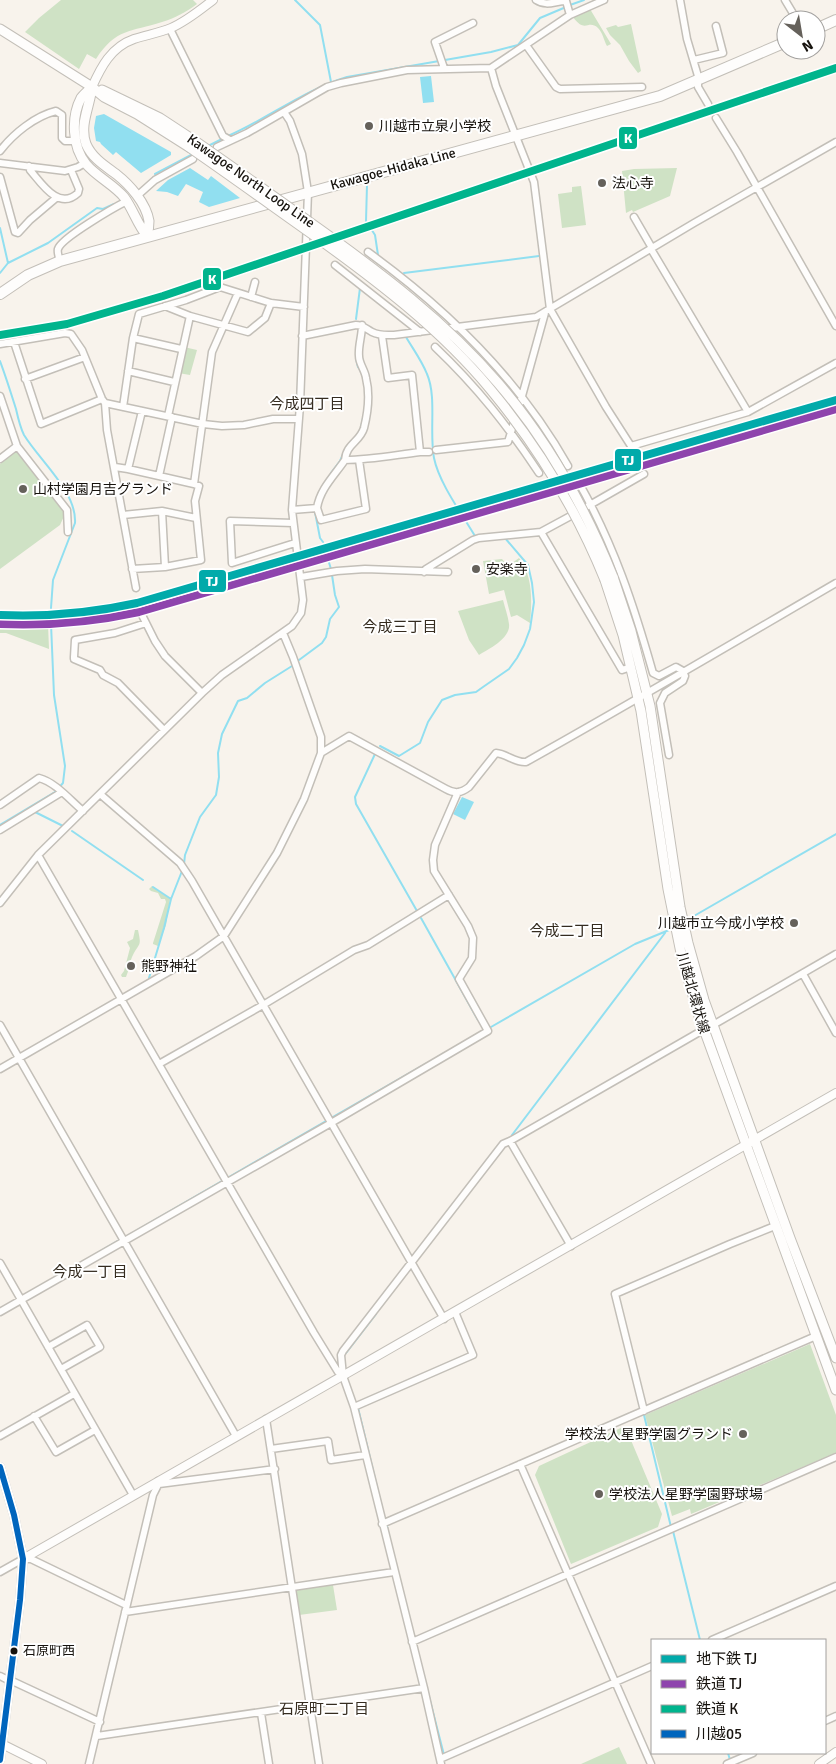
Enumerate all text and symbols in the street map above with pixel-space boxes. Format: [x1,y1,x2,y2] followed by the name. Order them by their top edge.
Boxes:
[776,10,826,60] north arrow
[799,36,816,56] text: N
[379,118,491,135] place label: 川越市立泉小学校
[363,120,375,132] marker: 川越市立泉小学校
[618,126,638,150] line badge: K
[184,130,318,232] street label: Kawagoe North Loop Line
[624,130,633,147] text: K
[328,144,458,194] street label: Kawagoe-Hidaka Line
[612,175,654,192] place label: 法心寺
[596,177,608,189] marker: 法心寺
[202,267,222,291] line badge: K
[208,271,217,288] text: K
[269,395,345,413] district label: 今成四丁目
[614,448,642,472] line badge: TJ
[622,452,634,469] text: TJ
[33,481,173,498] place label: 山村学園月吉グランド
[17,483,29,495] marker: 山村学園月吉グランド
[486,561,528,578] place label: 安楽寺
[470,563,482,575] marker: 安楽寺
[198,569,227,593] line badge: TJ
[206,573,218,590] text: TJ
[362,618,438,636] district label: 今成三丁目
[658,915,784,932] place label: 川越市立今成小学校
[788,917,800,929] marker: 川越市立今成小学校
[529,922,605,940] district label: 今成二丁目
[673,950,713,1036] street label: 川越北環状線
[141,958,197,975] place label: 熊野神社
[125,960,137,972] marker: 熊野神社
[52,1263,128,1281] district label: 今成一丁目
[565,1426,733,1443] place label: 学校法人星野学園グランド
[737,1428,749,1440] marker: 学校法人星野学園グランド
[609,1486,763,1503] place label: 学校法人星野学園野球場
[593,1488,605,1500] marker: 学校法人星野学園野球場
[651,1639,826,1754] legend
[23,1643,75,1659] place label: 石原町西
[9,1646,19,1656] marker: 石原町西
[696,1650,757,1668] text: 地下鉄 TJ
[696,1675,742,1693] text: 鉄道 TJ
[279,1700,369,1718] district label: 石原町二丁目
[696,1700,738,1718] text: 鉄道 K
[696,1725,742,1743] text: 川越05

